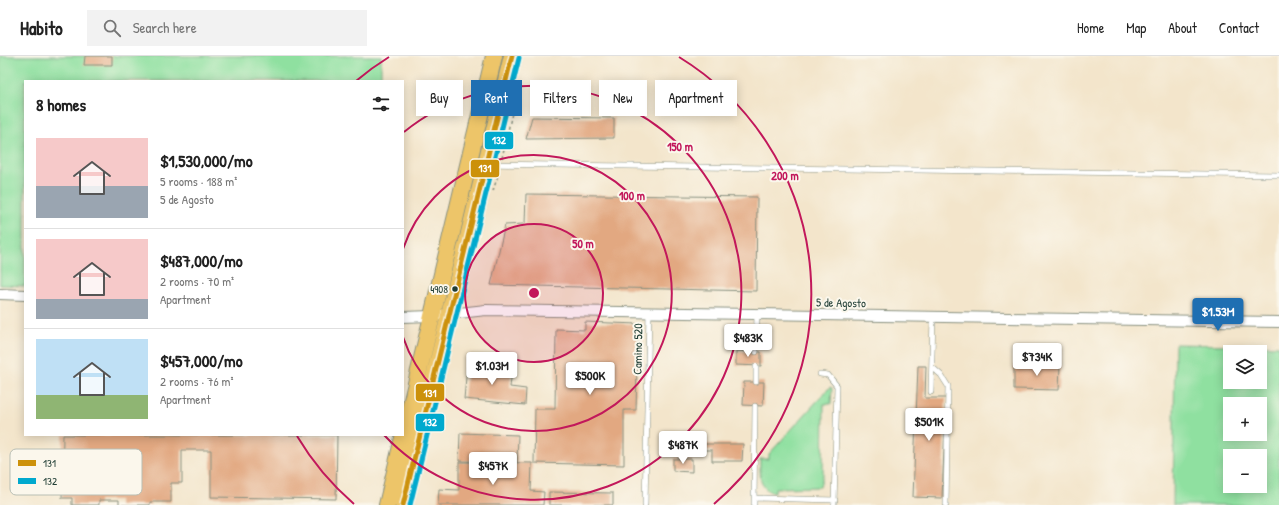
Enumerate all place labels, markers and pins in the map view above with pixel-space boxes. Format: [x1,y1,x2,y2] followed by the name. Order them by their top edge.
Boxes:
[430,282,448,296] place label: 4908
[450,284,460,294] marker: 4908
[527,286,541,300] centre of rings
[1185,298,1251,332] pin: $1.53M
[720,324,776,358] pin: $483K
[1009,343,1065,377] pin: $734K
[459,352,525,386] pin: $1.03M
[562,362,618,396] pin: $500K
[901,408,957,442] pin: $501K
[655,431,711,465] pin: $487K
[465,452,521,486] pin: $457K

